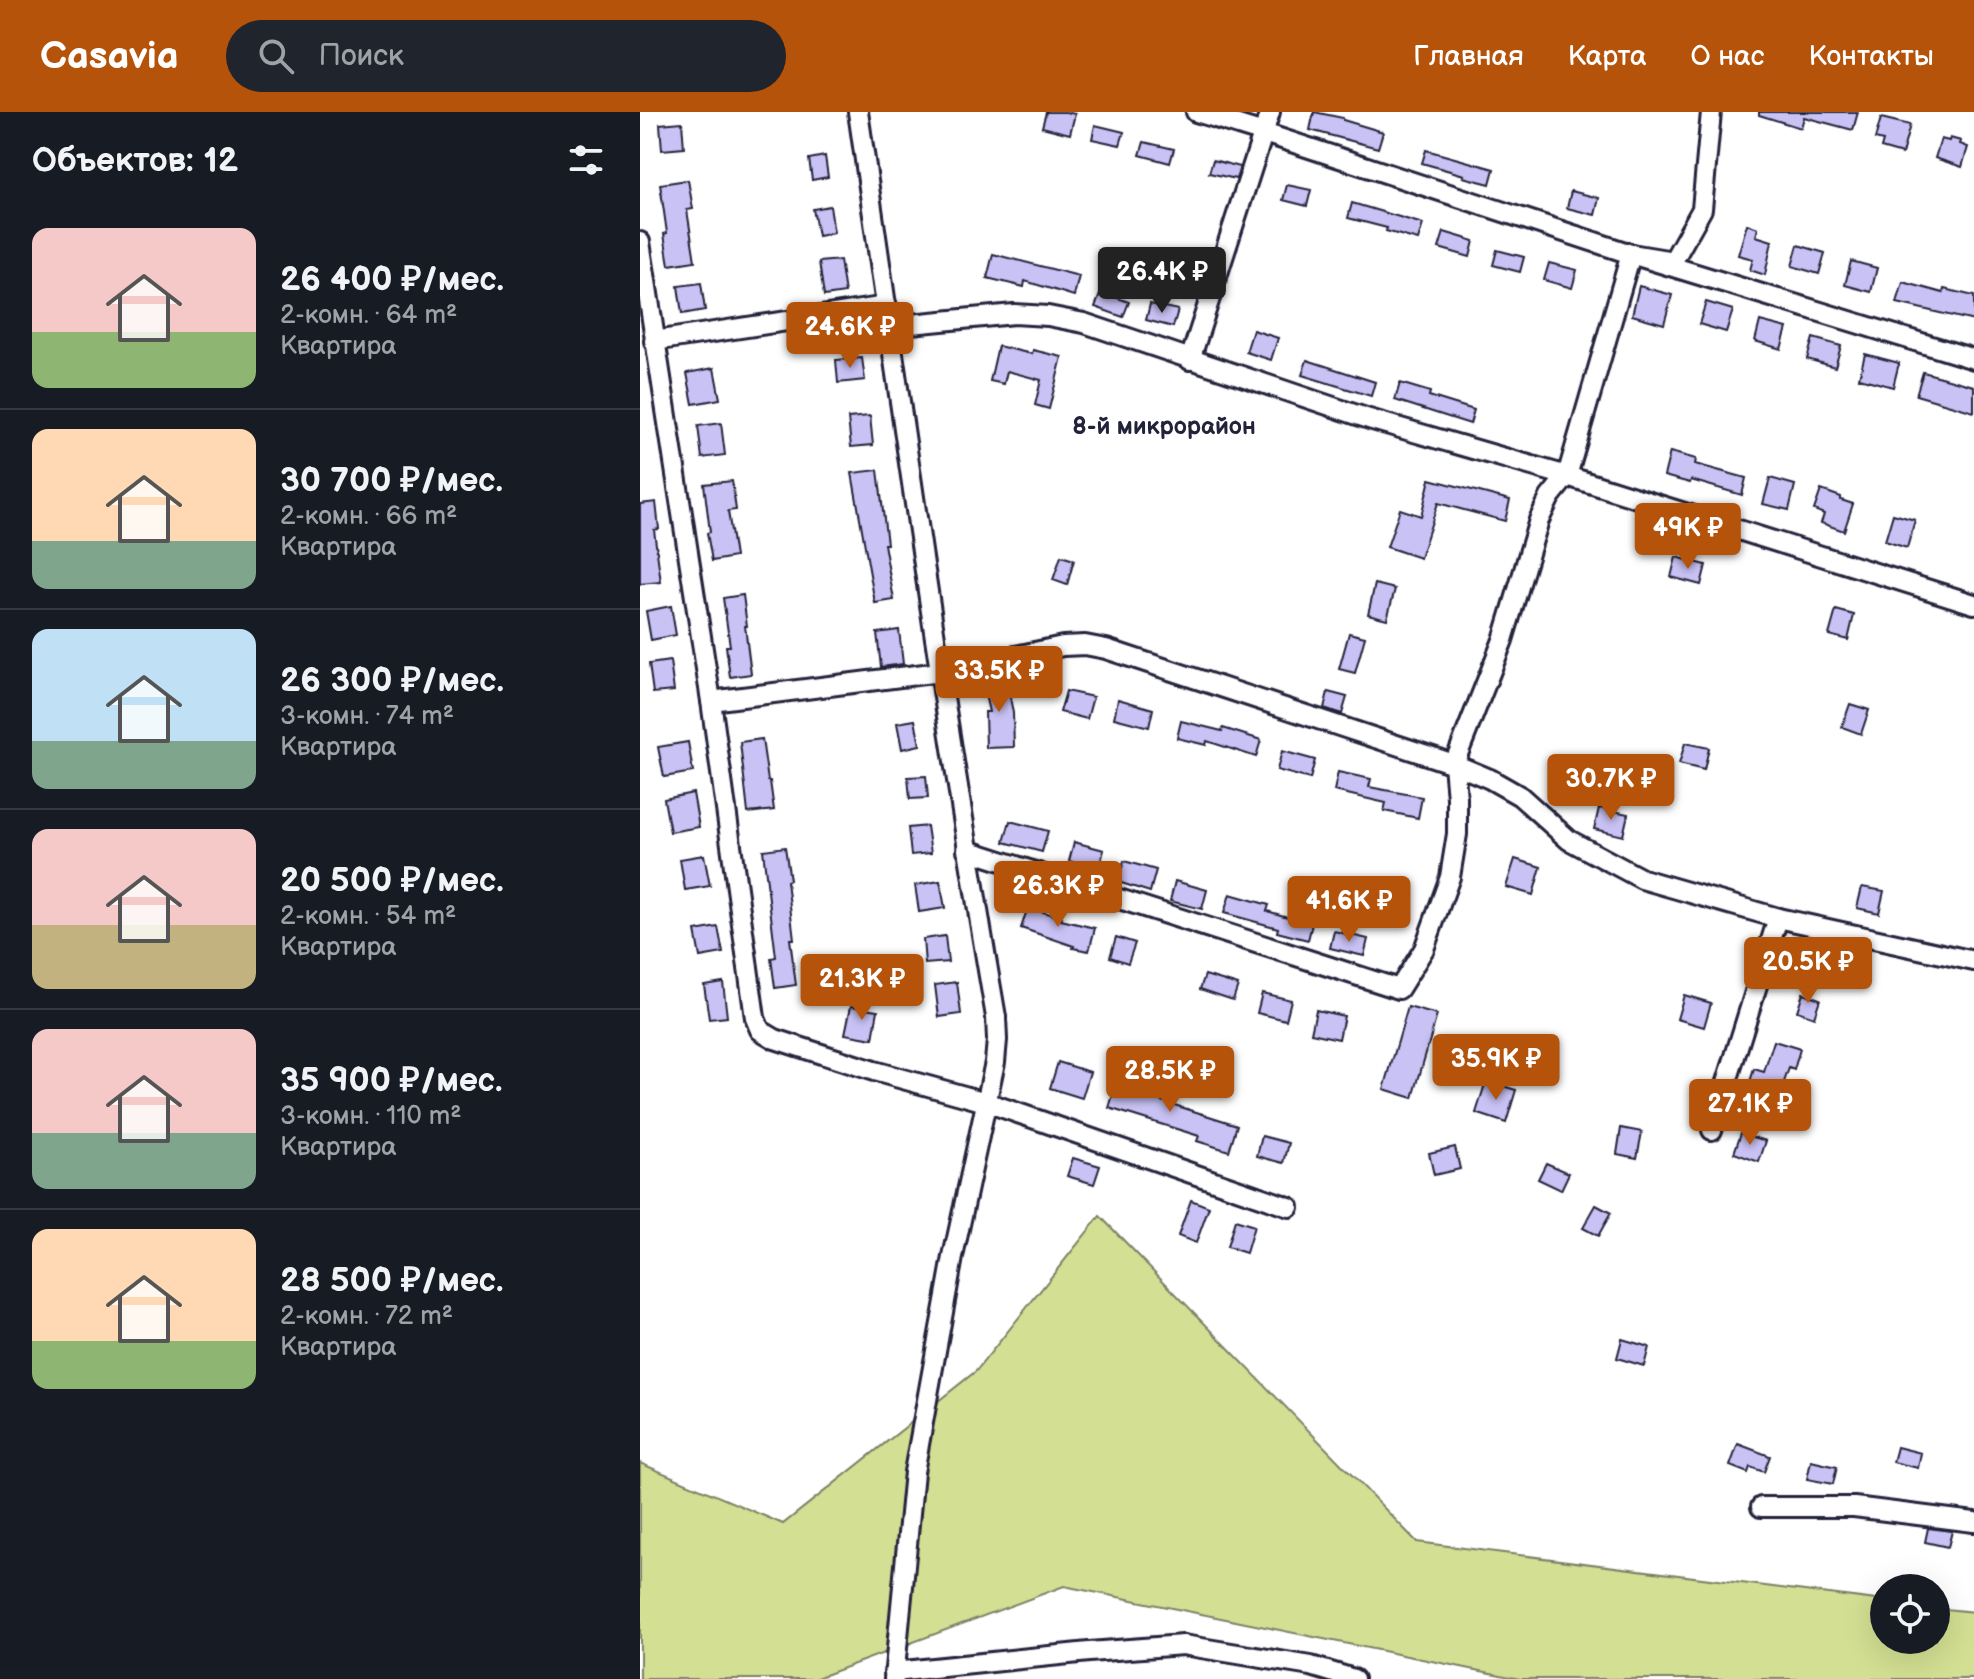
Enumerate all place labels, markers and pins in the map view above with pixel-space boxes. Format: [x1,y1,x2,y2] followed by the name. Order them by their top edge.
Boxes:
[1088,247,1236,315] pin: 26.4K ₽
[776,302,924,370] pin: 24.6K ₽
[1632,503,1744,571] pin: 49K ₽
[925,646,1073,714] pin: 33.5K ₽
[1537,754,1685,822] pin: 30.7K ₽
[984,861,1132,929] pin: 26.3K ₽
[1275,876,1423,944] pin: 41.6K ₽
[1734,937,1882,1005] pin: 20.5K ₽
[788,954,936,1022] pin: 21.3K ₽
[1422,1034,1570,1102] pin: 35.9K ₽
[1096,1046,1244,1114] pin: 28.5K ₽
[1676,1079,1824,1147] pin: 27.1K ₽

